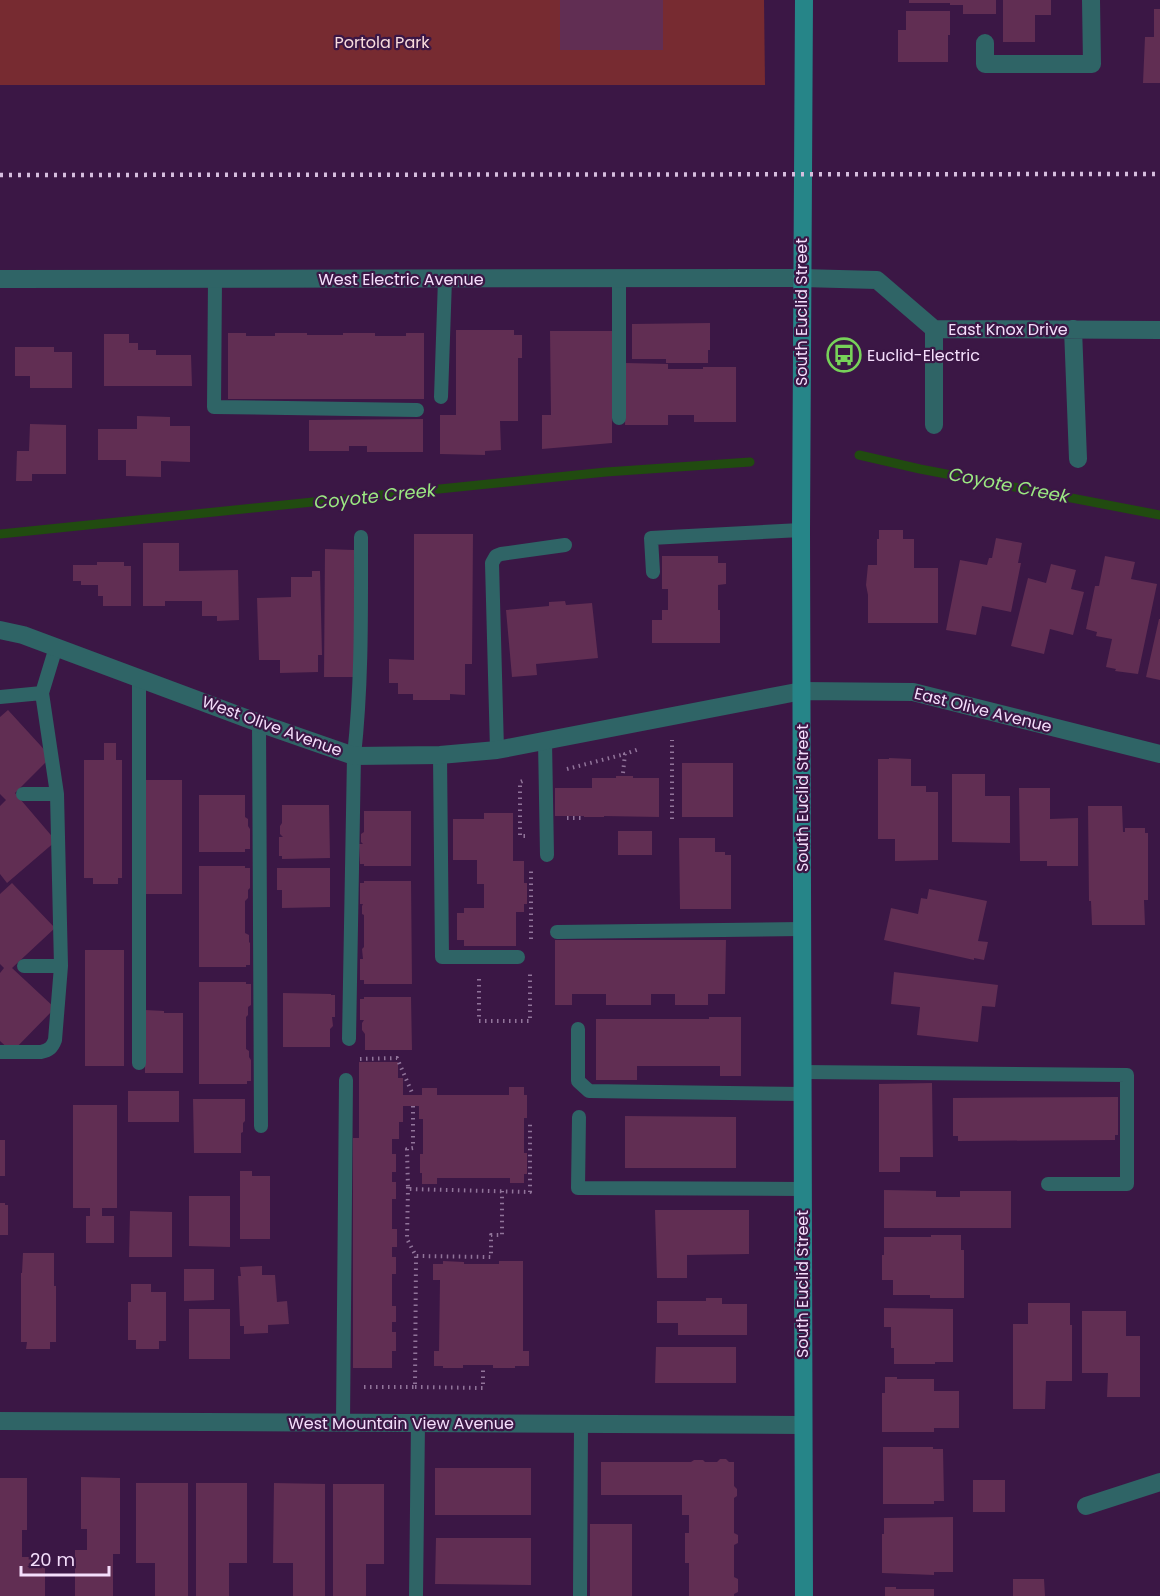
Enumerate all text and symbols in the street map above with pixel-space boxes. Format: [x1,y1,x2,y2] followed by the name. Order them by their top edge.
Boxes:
[335,31,430,54] park label: Portola Park
[790,238,813,386] street label: South Euclid Street
[318,268,484,291] street label: West Electric Avenue
[948,318,1068,341] street label: East Knox Drive
[826,337,862,373] bus stop icon: Euclid-Electric
[867,344,980,367] place label: Euclid-Electric
[947,461,1072,509] water label: Coyote Creek
[313,477,438,515] water label: Coyote Creek
[912,682,1054,738] street label: East Olive Avenue
[199,690,345,762] street label: West Olive Avenue
[791,724,814,872] street label: South Euclid Street
[791,1210,814,1358] street label: South Euclid Street
[288,1412,514,1435] street label: West Mountain View Avenue
[21,1539,110,1577] scale bar
[30,1547,75,1572] text: 20 m

